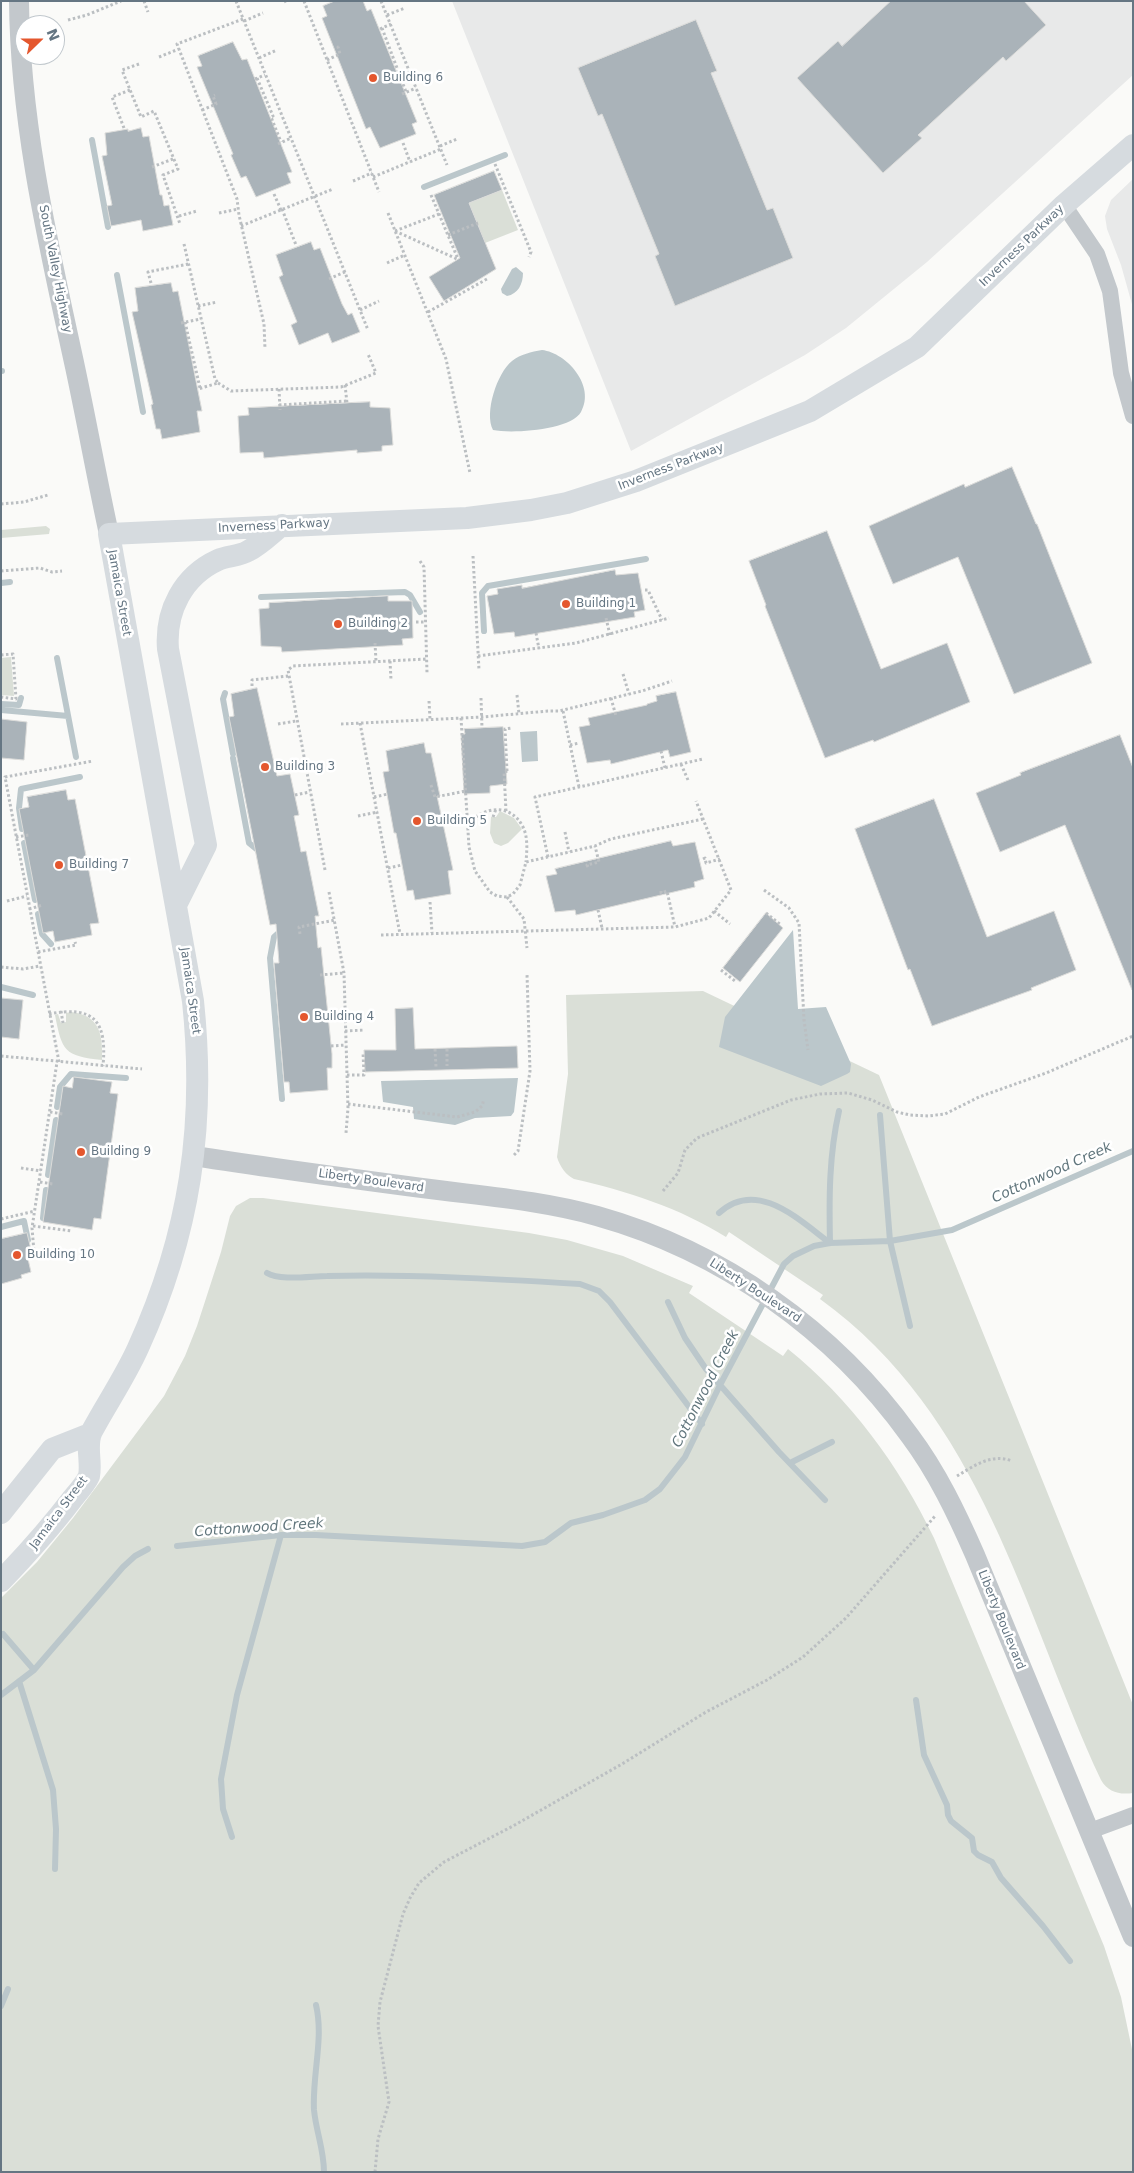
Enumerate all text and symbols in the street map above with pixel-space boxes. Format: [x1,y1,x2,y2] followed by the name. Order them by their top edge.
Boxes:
[15,15,65,65] north arrow
[43,26,63,43] text: N
[383,71,443,85] place label: Building 6
[367,72,379,84] marker: Building 6
[977,202,1067,290] street label: Inverness Parkway
[36,204,74,334] street label: South Valley Highway
[616,440,726,494] street label: Inverness Parkway
[218,516,330,536] street label: Inverness Parkway
[104,549,134,637] street label: Jamaica Street
[576,597,636,611] place label: Building 1
[560,598,572,610] marker: Building 1
[348,617,408,631] place label: Building 2
[332,618,344,630] marker: Building 2
[275,760,335,774] place label: Building 3
[259,761,271,773] marker: Building 3
[427,814,487,828] place label: Building 5
[411,815,423,827] marker: Building 5
[69,858,129,872] place label: Building 7
[53,859,65,871] marker: Building 7
[177,947,203,1035] street label: Jamaica Street
[314,1010,374,1024] place label: Building 4
[298,1011,310,1023] marker: Building 4
[989,1139,1115,1207] water label: Cottonwood Creek
[91,1145,151,1159] place label: Building 9
[75,1146,87,1158] marker: Building 9
[317,1166,425,1196] street label: Liberty Boulevard
[27,1248,95,1262] place label: Building 10
[11,1249,23,1261] marker: Building 10
[707,1256,803,1326] street label: Liberty Boulevard
[669,1327,743,1451] water label: Cottonwood Creek
[27,1474,91,1552] street label: Jamaica Street
[194,1515,324,1541] water label: Cottonwood Creek
[974,1568,1028,1672] street label: Liberty Boulevard

